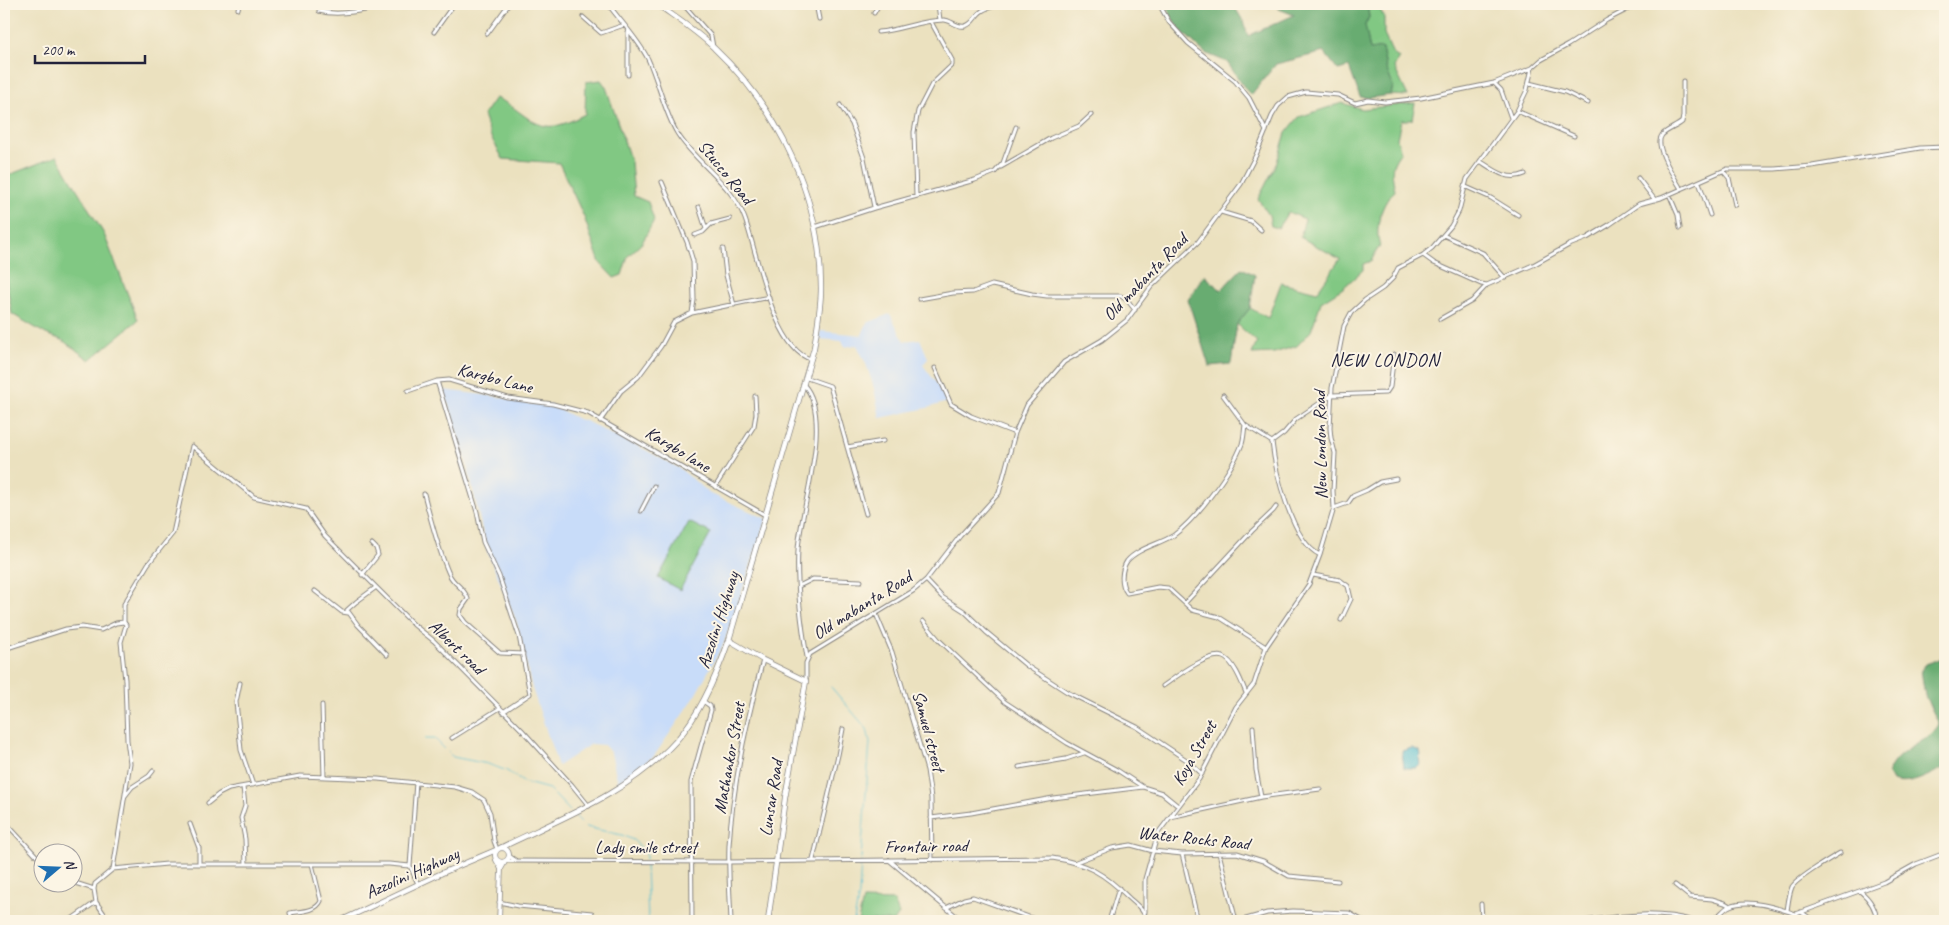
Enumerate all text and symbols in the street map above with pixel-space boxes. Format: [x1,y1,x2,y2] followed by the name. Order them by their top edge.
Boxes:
[35,32,145,64] scale bar
[42,41,76,60] text: 200 m
[693,135,760,211] street label: Stucco Road
[1098,227,1194,325] street label: Old mabanta Road
[1330,348,1441,372] district label: NEW LONDON
[455,358,536,398] street label: Kargbo Lane
[1308,388,1332,499] street label: New London Road
[642,421,715,478] street label: Kargbo lane
[808,564,918,644] street label: Old mabanta Road
[692,567,745,671] street label: Azzolini Highway
[424,615,492,681] street label: Albert road
[908,688,951,777] street label: Samuel street
[708,699,750,815] street label: Mathankor Street
[1167,715,1222,789] street label: Koya Street
[754,756,788,838] street label: Lunsar Road
[1137,821,1254,855] street label: Water Rocks Road
[884,834,971,858] street label: Frontair road
[595,836,700,858] street label: Lady smile street
[32,842,82,892] north arrow
[362,842,464,903] street label: Azzolini Highway
[60,857,80,873] text: N

